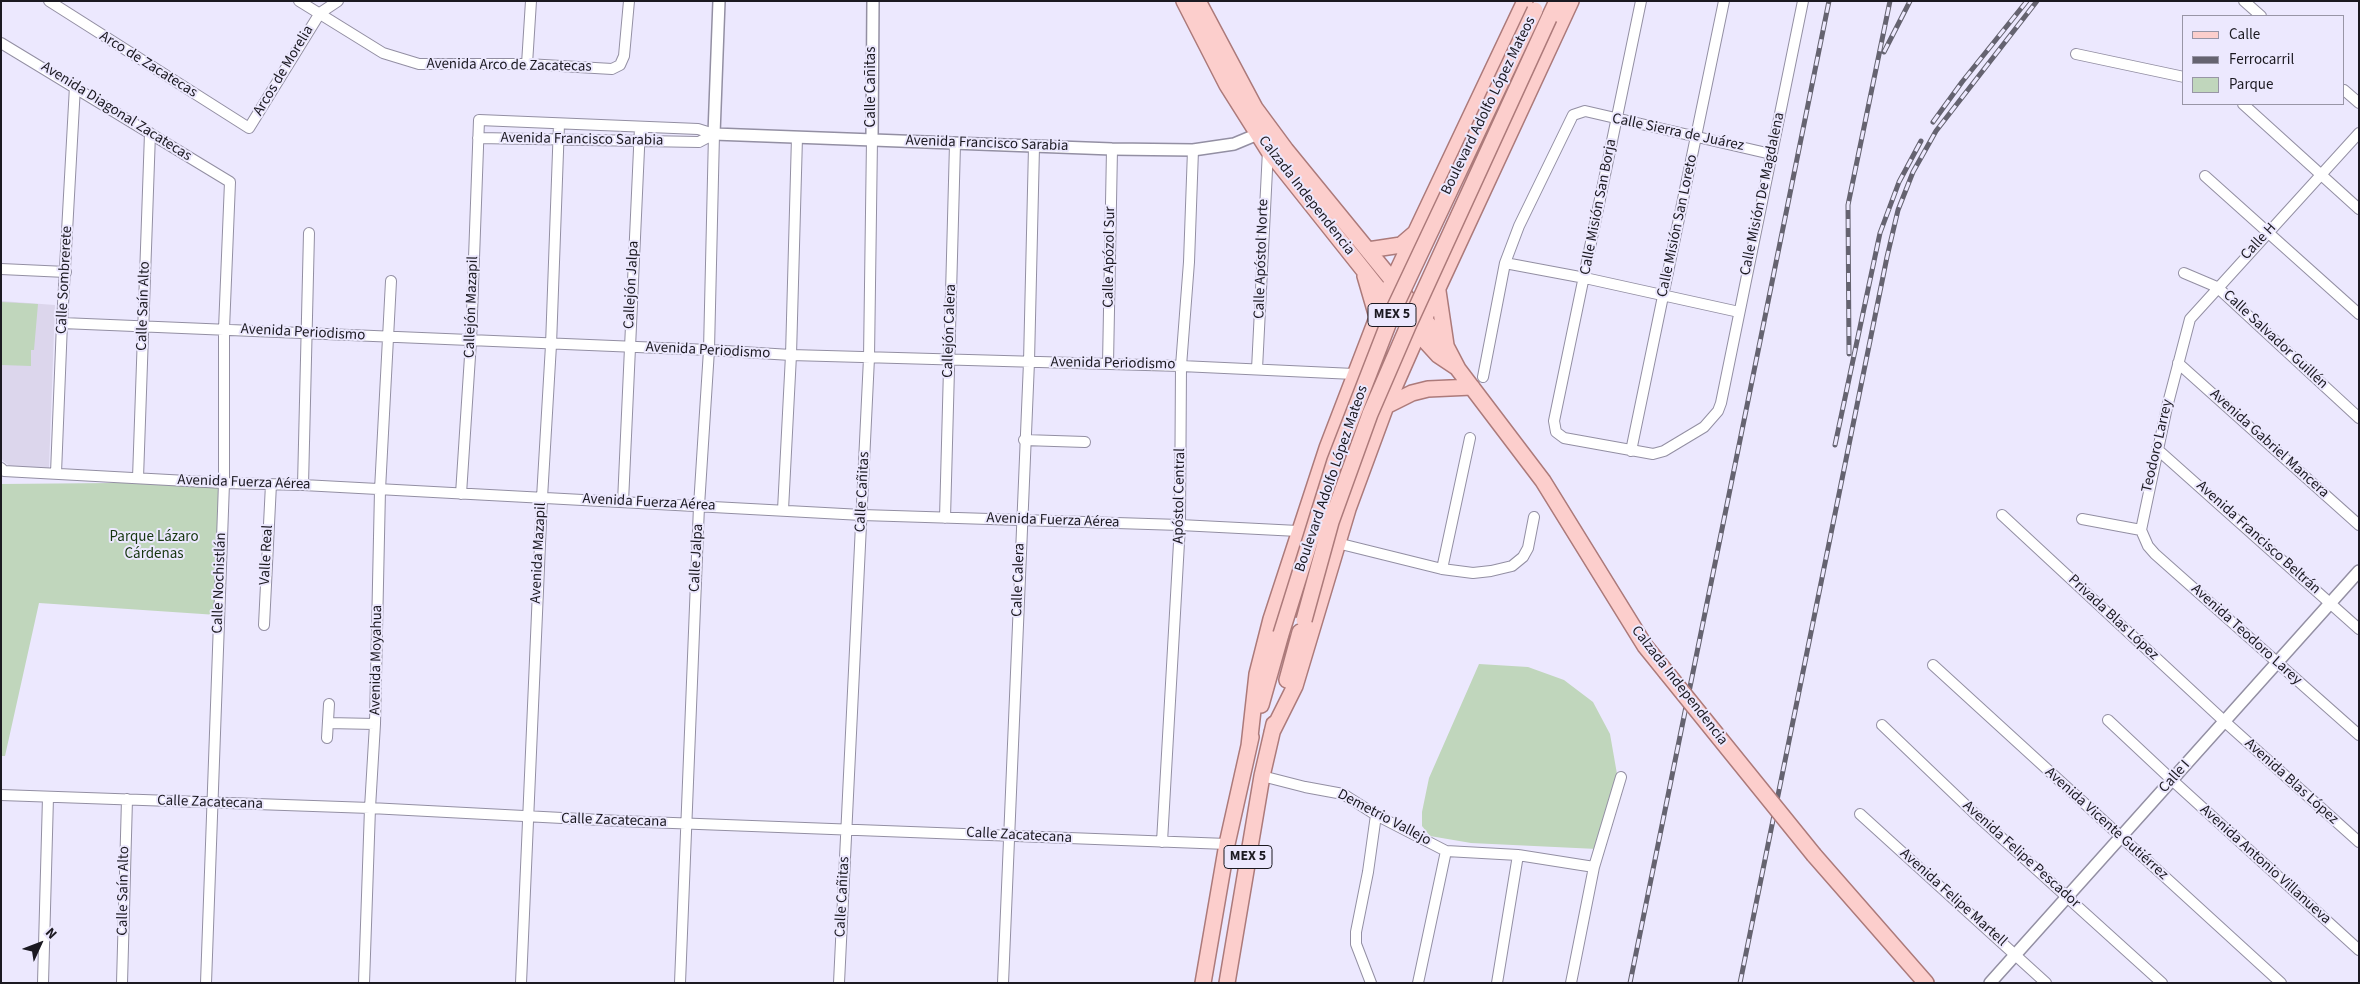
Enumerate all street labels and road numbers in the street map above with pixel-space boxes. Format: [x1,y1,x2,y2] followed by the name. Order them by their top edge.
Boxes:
[1438,14,1540,198] street label: Boulevard Adolfo López Mateos
[250,22,318,120] street label: Arcos de Morelia
[96,28,200,102] street label: Arco de Zacatecas
[863,47,881,127] street label: Calle Cañitas
[426,56,592,76] street label: Avenida Arco de Zacatecas
[37,58,195,166] street label: Avenida Diagonal Zacatecas
[1610,110,1746,156] street label: Calle Sierra de Juárez
[1737,111,1789,277] street label: Calle Misión De Magdalena
[500,130,664,150] street label: Avenida Francisco Sarabia
[905,132,1069,156] street label: Avenida Francisco Sarabia
[1254,133,1358,259] street label: Calzada Independencia
[1577,137,1621,277] street label: Calle Misión San Borja
[1654,153,1702,299] street label: Calle Misión San Loreto
[1251,199,1273,319] street label: Calle Apóstol Norte
[1100,206,1120,308] street label: Calle Apózol Sur
[2237,220,2281,264] street label: Calle H
[53,225,77,335] street label: Calle Sombrerete
[621,240,643,330] street label: Callejón Jalpa
[461,256,483,358] street label: Callejón Mazapil
[133,261,155,351] street label: Calle Saín Alto
[939,284,961,378] street label: Callejón Calera
[2219,287,2331,393] street label: Calle Salvador Guillén
[1368,304,1416,326] road number: MEX 5
[240,321,366,345] street label: Avenida Periodismo
[645,339,771,363] street label: Avenida Periodismo
[1051,354,1175,374] street label: Avenida Periodismo
[1292,383,1372,575] street label: Boulevard Adolfo López Mateos
[2206,386,2332,502] street label: Avenida Gabriel Mancera
[2139,398,2177,494] street label: Teodoro Larrey
[1170,448,1190,544] street label: Apóstol Central
[852,451,874,533] street label: Calle Cañitas
[177,472,311,494] street label: Avenida Fuerza Aérea
[2192,477,2324,599] street label: Avenida Francisco Beltrán
[582,491,716,515] street label: Avenida Fuerza Aérea
[527,502,551,604] street label: Avenida Mazapil
[986,510,1120,532] street label: Avenida Fuerza Aérea
[686,523,708,593] street label: Calle Jalpa
[256,525,278,585] street label: Valle Real
[209,532,231,634] street label: Calle Nochistlán
[1009,543,1029,617] street label: Calle Calera
[2064,571,2162,665] street label: Privada Blas López
[2187,581,2305,689] street label: Avenida Teodoro Larey
[367,605,387,715] street label: Avenida Moyahua
[1627,623,1731,749] street label: Calzada Independencia
[2240,735,2342,829] street label: Avenida Blas López
[2156,757,2194,797] street label: Calle I
[2041,764,2171,884] street label: Avenida Vicente Gutiérrez
[1334,786,1434,850] street label: Demetrio Vallejo
[157,792,263,814] street label: Calle Zacatecana
[1959,797,2083,913] street label: Avenida Felipe Pescador
[2196,801,2334,929] street label: Avenida Antonio Villanueva
[561,810,667,832] street label: Calle Zacatecana
[966,824,1072,848] street label: Calle Zacatecana
[1896,845,2010,951] street label: Avenida Felipe Martell
[114,846,134,936] street label: Calle Saín Alto
[1224,846,1272,869] road number: MEX 5
[832,856,854,938] street label: Calle Cañitas

